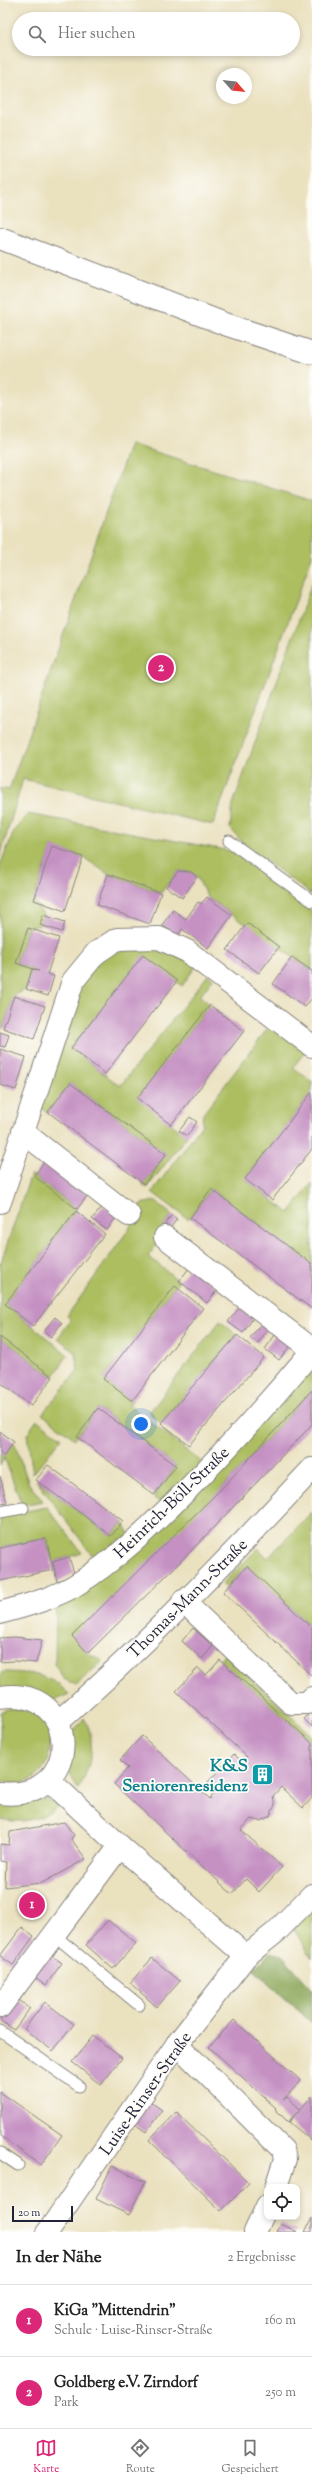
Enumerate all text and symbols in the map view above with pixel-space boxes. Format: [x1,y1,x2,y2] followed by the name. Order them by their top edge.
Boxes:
[12,12,300,56] search box
[26,23,48,45] icon: search
[58,24,136,45] text: Hier suchen
[216,68,252,104] north arrow
[148,653,174,683] pin: 2
[131,1414,151,1434] your location
[109,1442,236,1565] street label: Heinrich-Böll-Straße
[123,1534,254,1665] street label: Thomas-Mann-Straße
[122,1755,249,1799] place label: K&S Seniorenresidenz
[250,1762,276,1788] building icon: K&S Seniorenresidenz
[19,1890,45,1920] pin: 1
[95,2027,198,2161] street label: Luise-Rinser-Straße
[264,2184,300,2220] map controls
[264,2184,300,2220] button: locate
[12,2204,73,2223] scale bar
[18,2205,40,2221] text: 20 m
[16,2246,102,2270] text: In der Nähe
[227,2249,296,2267] text: 2 Ergebnisse
[54,2301,176,2322] text: KiGa "Mittendrin"
[27,2312,31,2330] text: 1
[265,2312,296,2330] text: 160 m
[54,2322,213,2340] text: Schule · Luise-Rinser-Straße
[54,2373,198,2394] text: Goldberg e.V. Zirndorf
[26,2384,32,2402] text: 2
[265,2384,296,2402] text: 250 m
[54,2394,79,2412] text: Park
[33,2437,59,2477] tab: Karte
[126,2437,155,2477] tab: Route
[222,2437,279,2477] tab: Gespeichert

